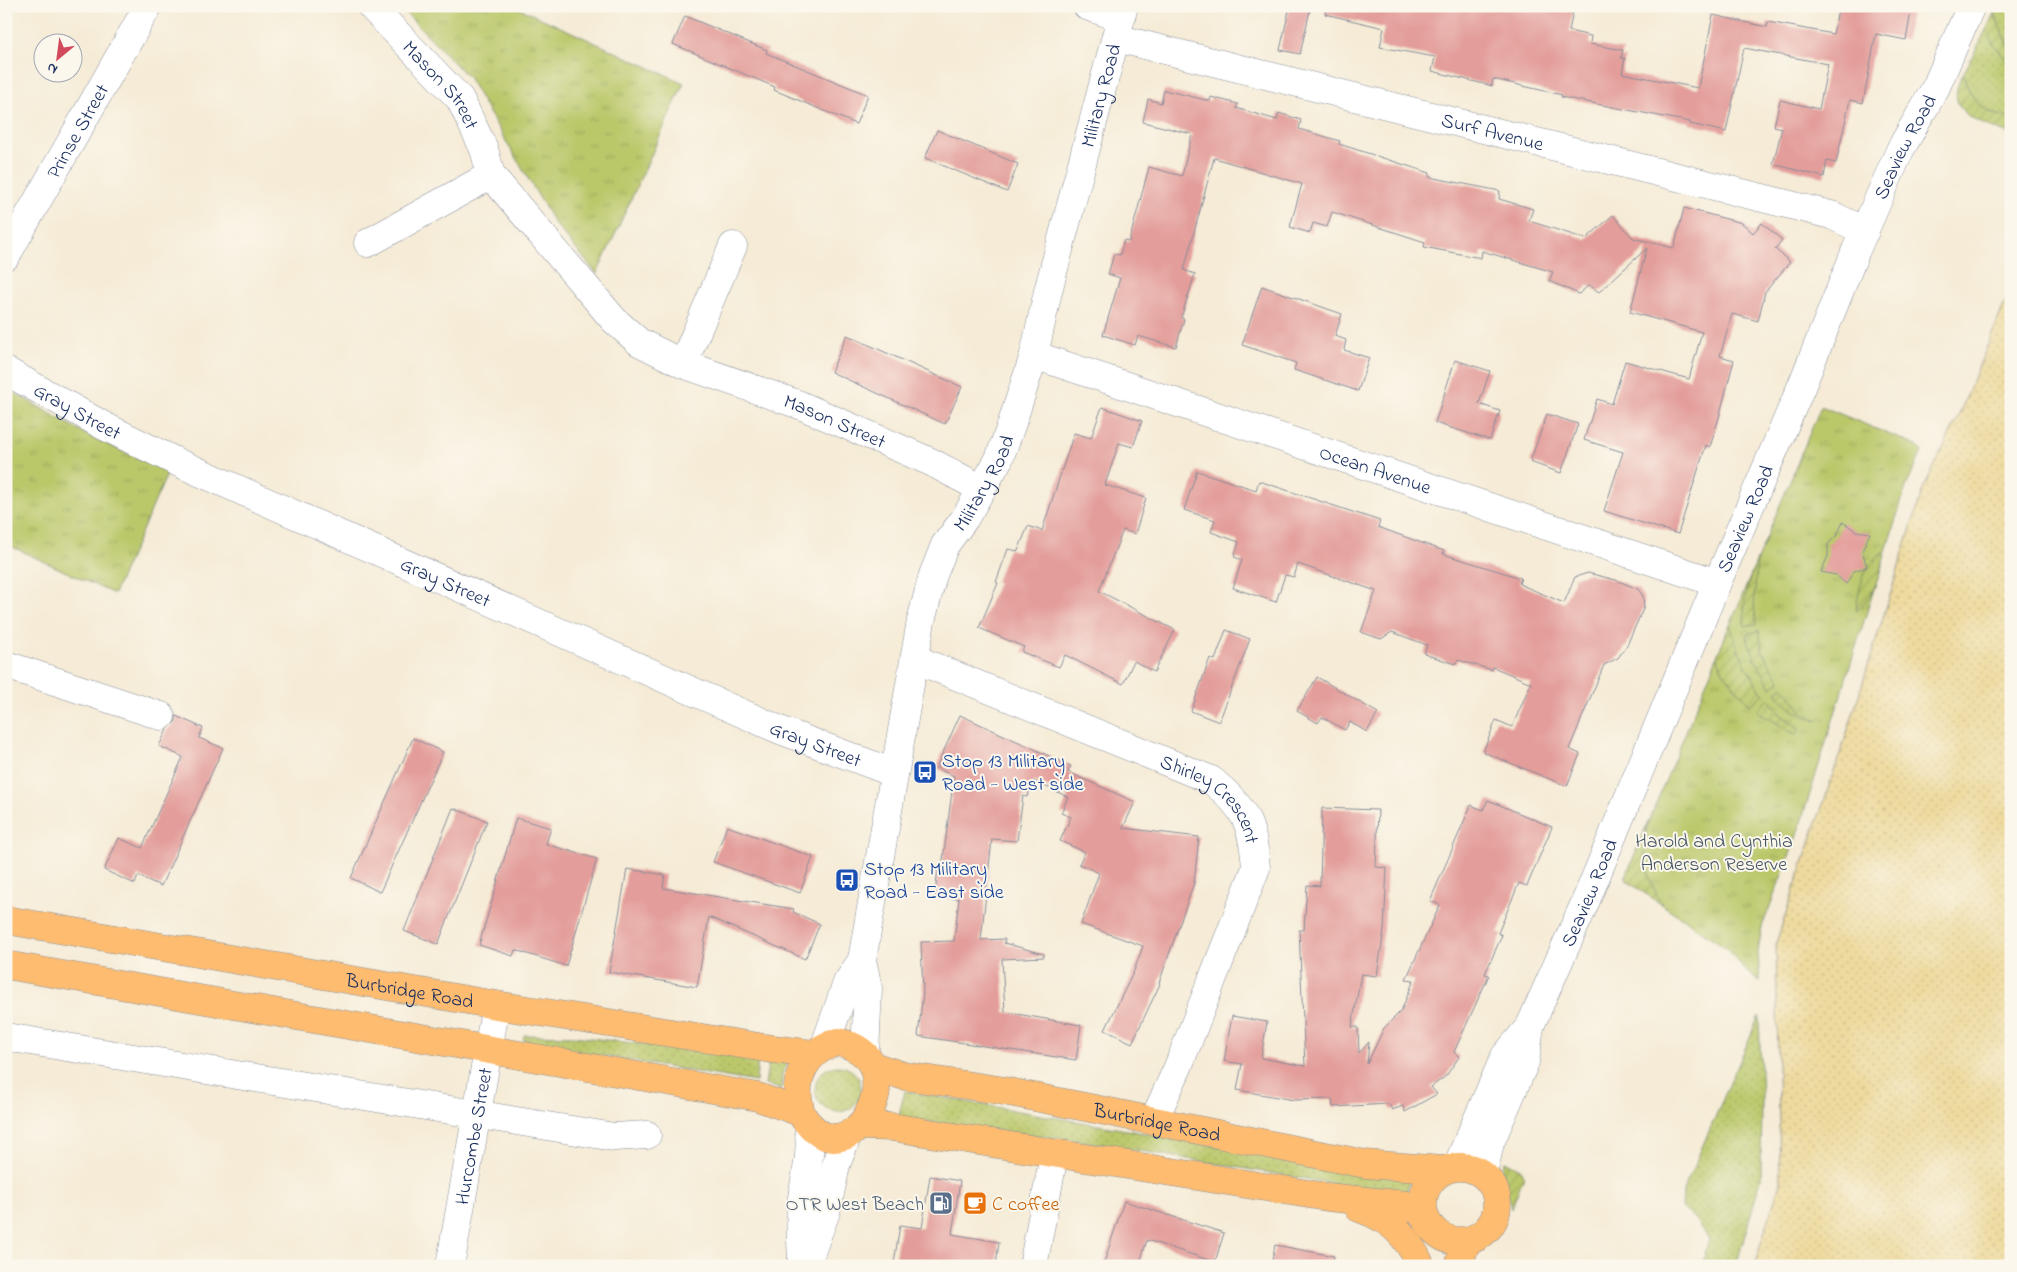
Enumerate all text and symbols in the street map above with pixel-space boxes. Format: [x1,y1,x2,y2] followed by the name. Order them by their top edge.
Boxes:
[32,32,82,82] north arrow
[394,35,485,135] street label: Mason Street
[1075,41,1130,151] street label: Military Road
[43,57,62,80] text: N
[41,79,118,185] street label: Prinse Street
[1868,90,1946,205] street label: Seaview Road
[1438,107,1546,160] street label: Surf Avenue
[27,377,125,449] street label: Gray Street
[779,388,890,458] street label: Mason Street
[947,432,1023,539] street label: Military Road
[1315,439,1435,504] street label: Ocean Avenue
[1711,461,1783,578] street label: Seaview Road
[395,551,495,617] street label: Gray Street
[764,715,865,776] street label: Gray Street
[942,748,1083,800] place label: Stop 13 Military Road - West side
[1155,749,1265,847] street label: Shirley Crescent
[912,759,938,785] bus stop icon: Stop 13 Military Road - West side
[1635,828,1793,880] park label: Harold and Cynthia Anderson Reserve
[1555,835,1627,952] street label: Seaview Road
[864,856,1004,908] place label: Stop 13 Military Road - East side
[834,867,860,893] bus stop icon: Stop 13 Military Road - East side
[342,967,476,1018] street label: Burbridge Road
[449,1065,502,1207] street label: Hurcombe Street
[1090,1097,1223,1151] street label: Burbridge Road
[928,1190,954,1216] fuel station icon: OTR West Beach
[962,1190,988,1216] cafe icon: C coffee
[785,1191,924,1220] place label: OTR West Beach
[992,1191,1060,1220] place label: C coffee

